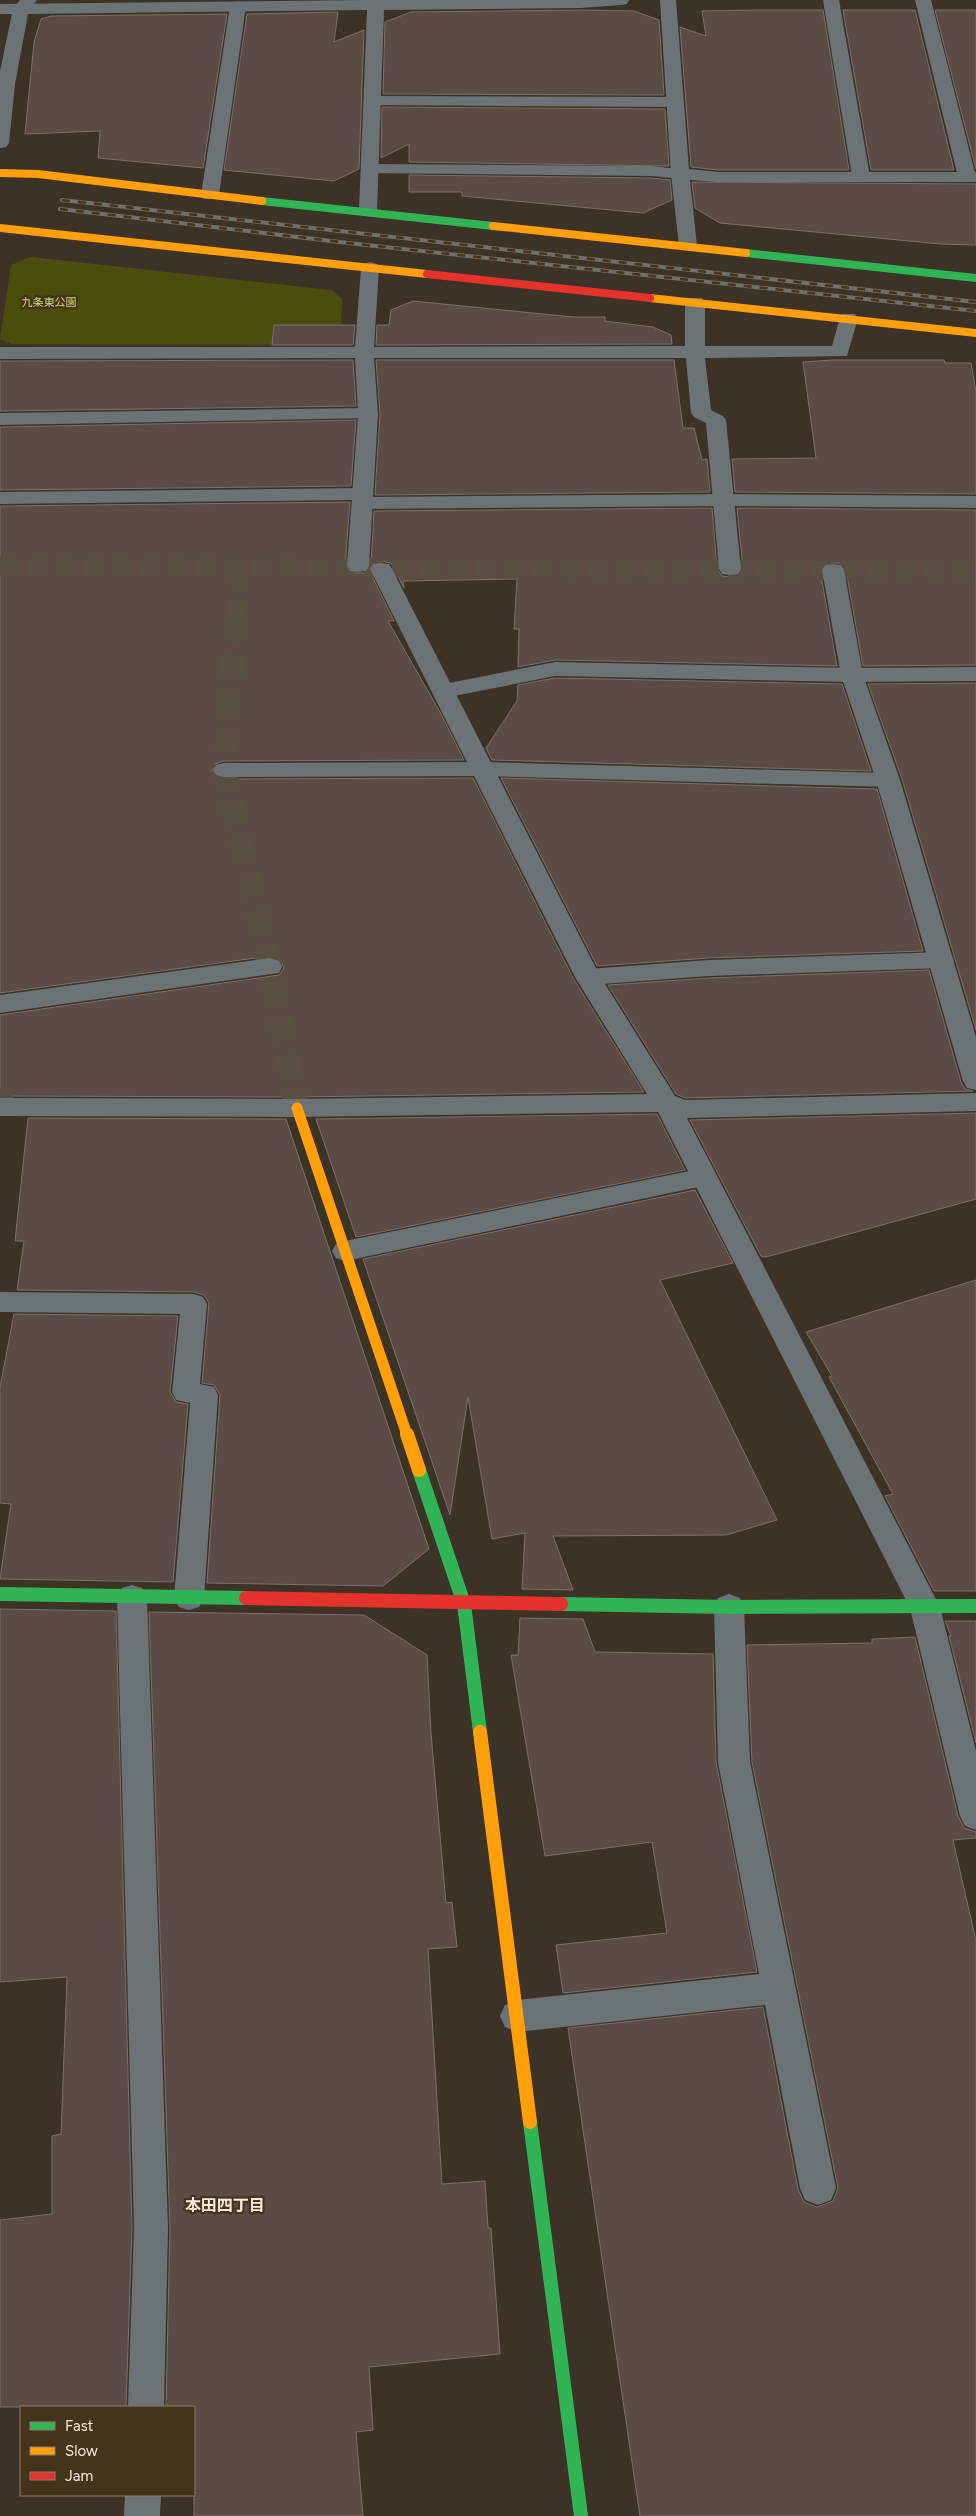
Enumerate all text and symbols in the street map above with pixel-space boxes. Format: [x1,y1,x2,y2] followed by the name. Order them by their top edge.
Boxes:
[22,296,77,309] park label: 九条東公園
[185,2196,265,2215] district label: 本田四丁目
[20,2406,195,2496] legend
[65,2417,94,2435] text: Fast
[65,2442,98,2460] text: Slow
[65,2467,93,2485] text: Jam

